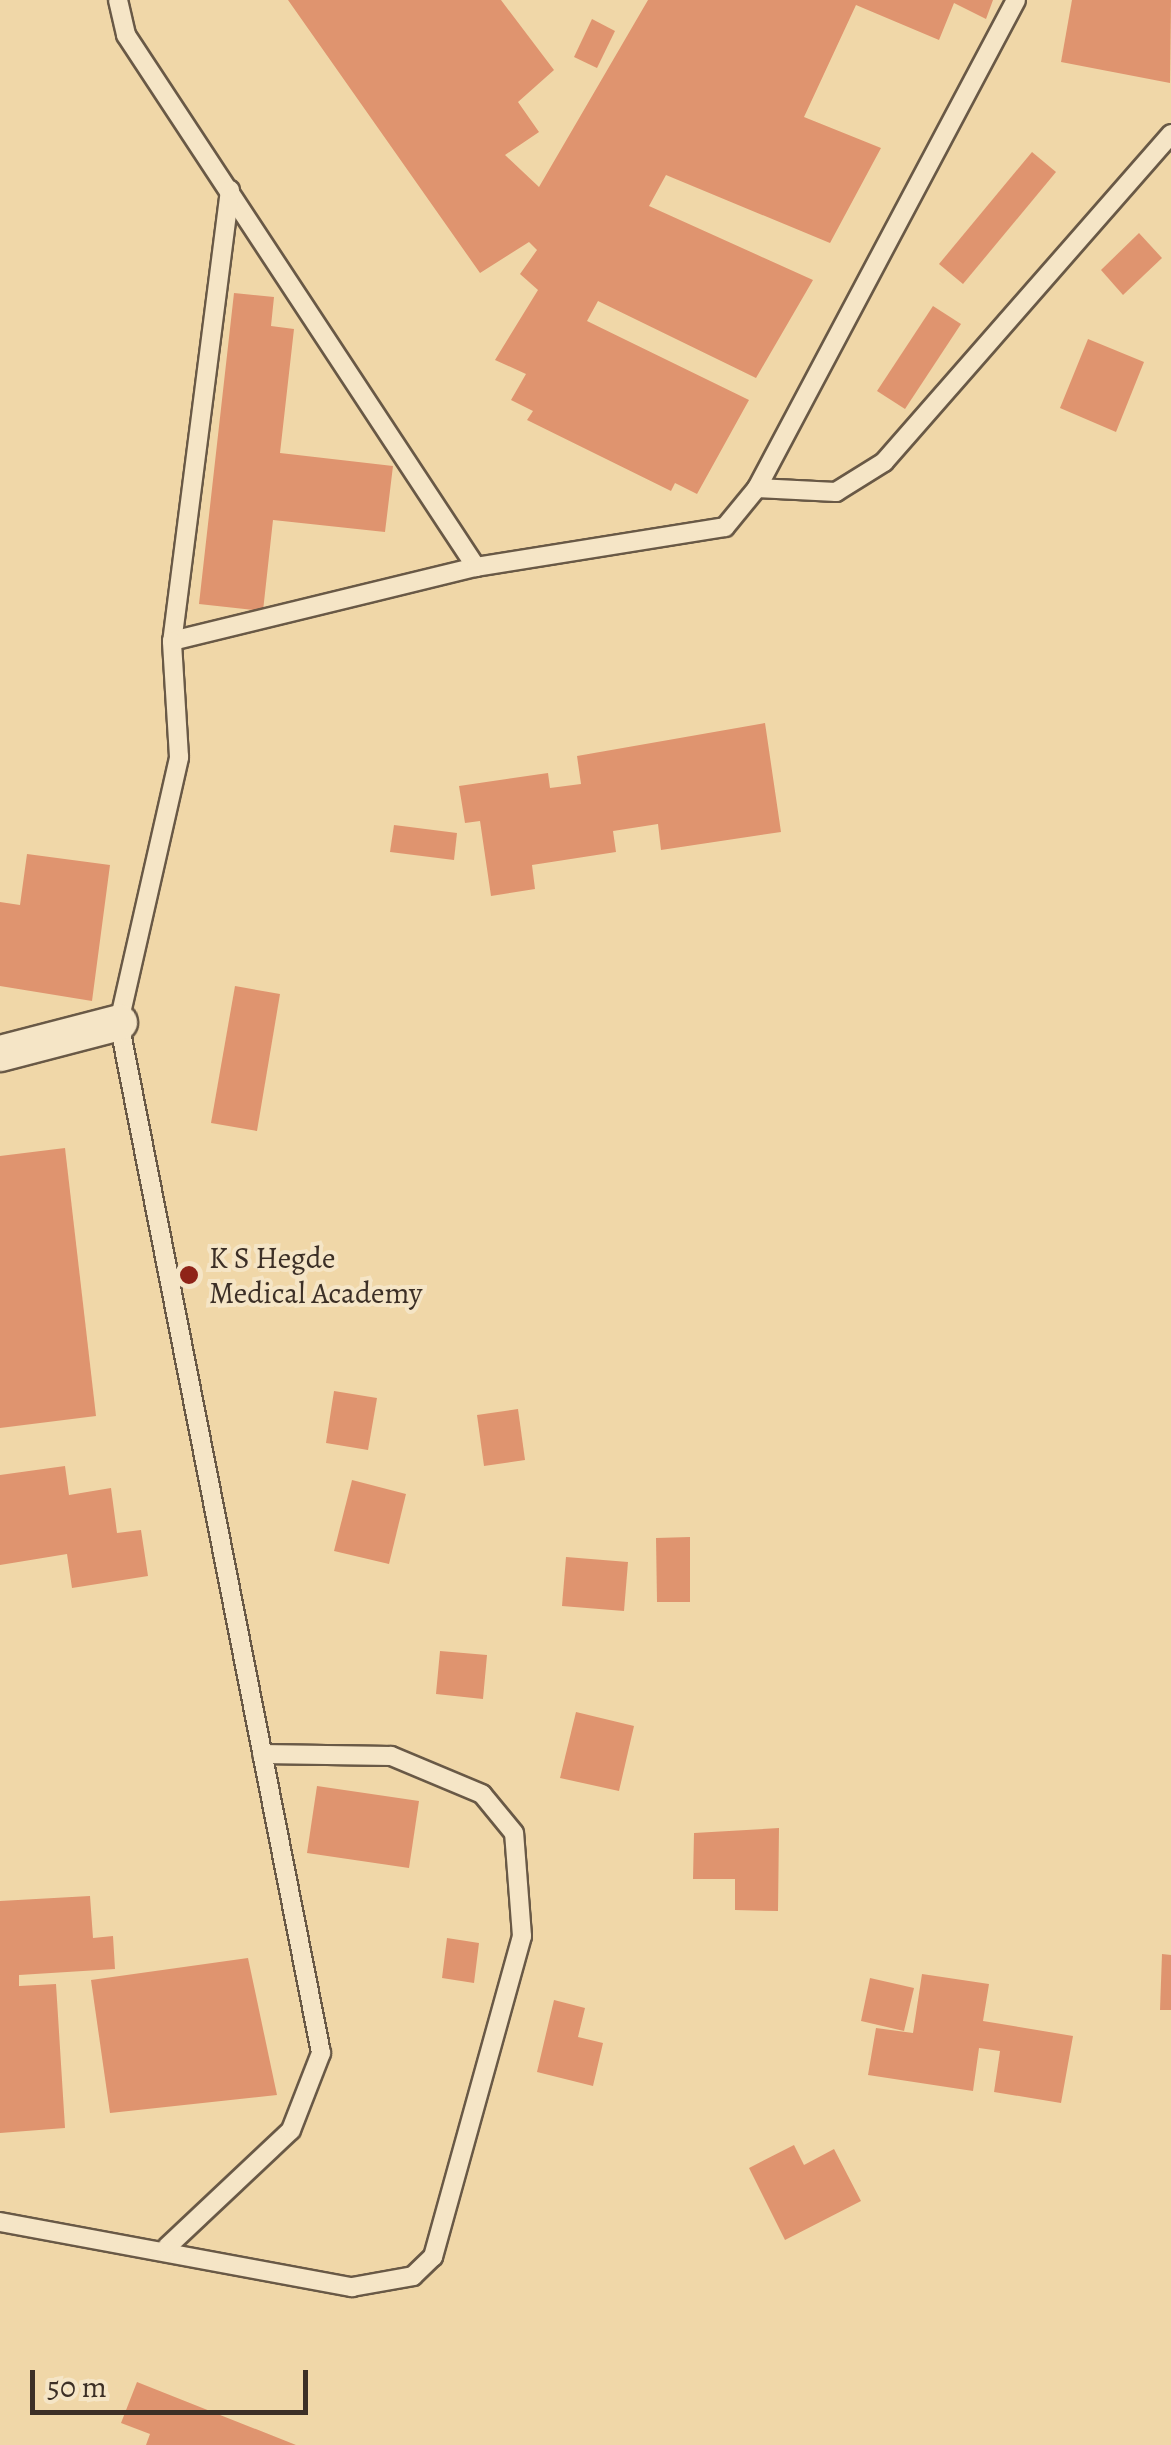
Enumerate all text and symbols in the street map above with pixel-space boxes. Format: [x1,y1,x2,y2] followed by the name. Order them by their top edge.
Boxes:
[209,1240,422,1310] place label: K S Hegde Medical Academy
[178,1264,200,1286] marker: K S Hegde Medical Academy
[35,2350,312,2412] scale bar
[47,2367,107,2407] text: 50 m

